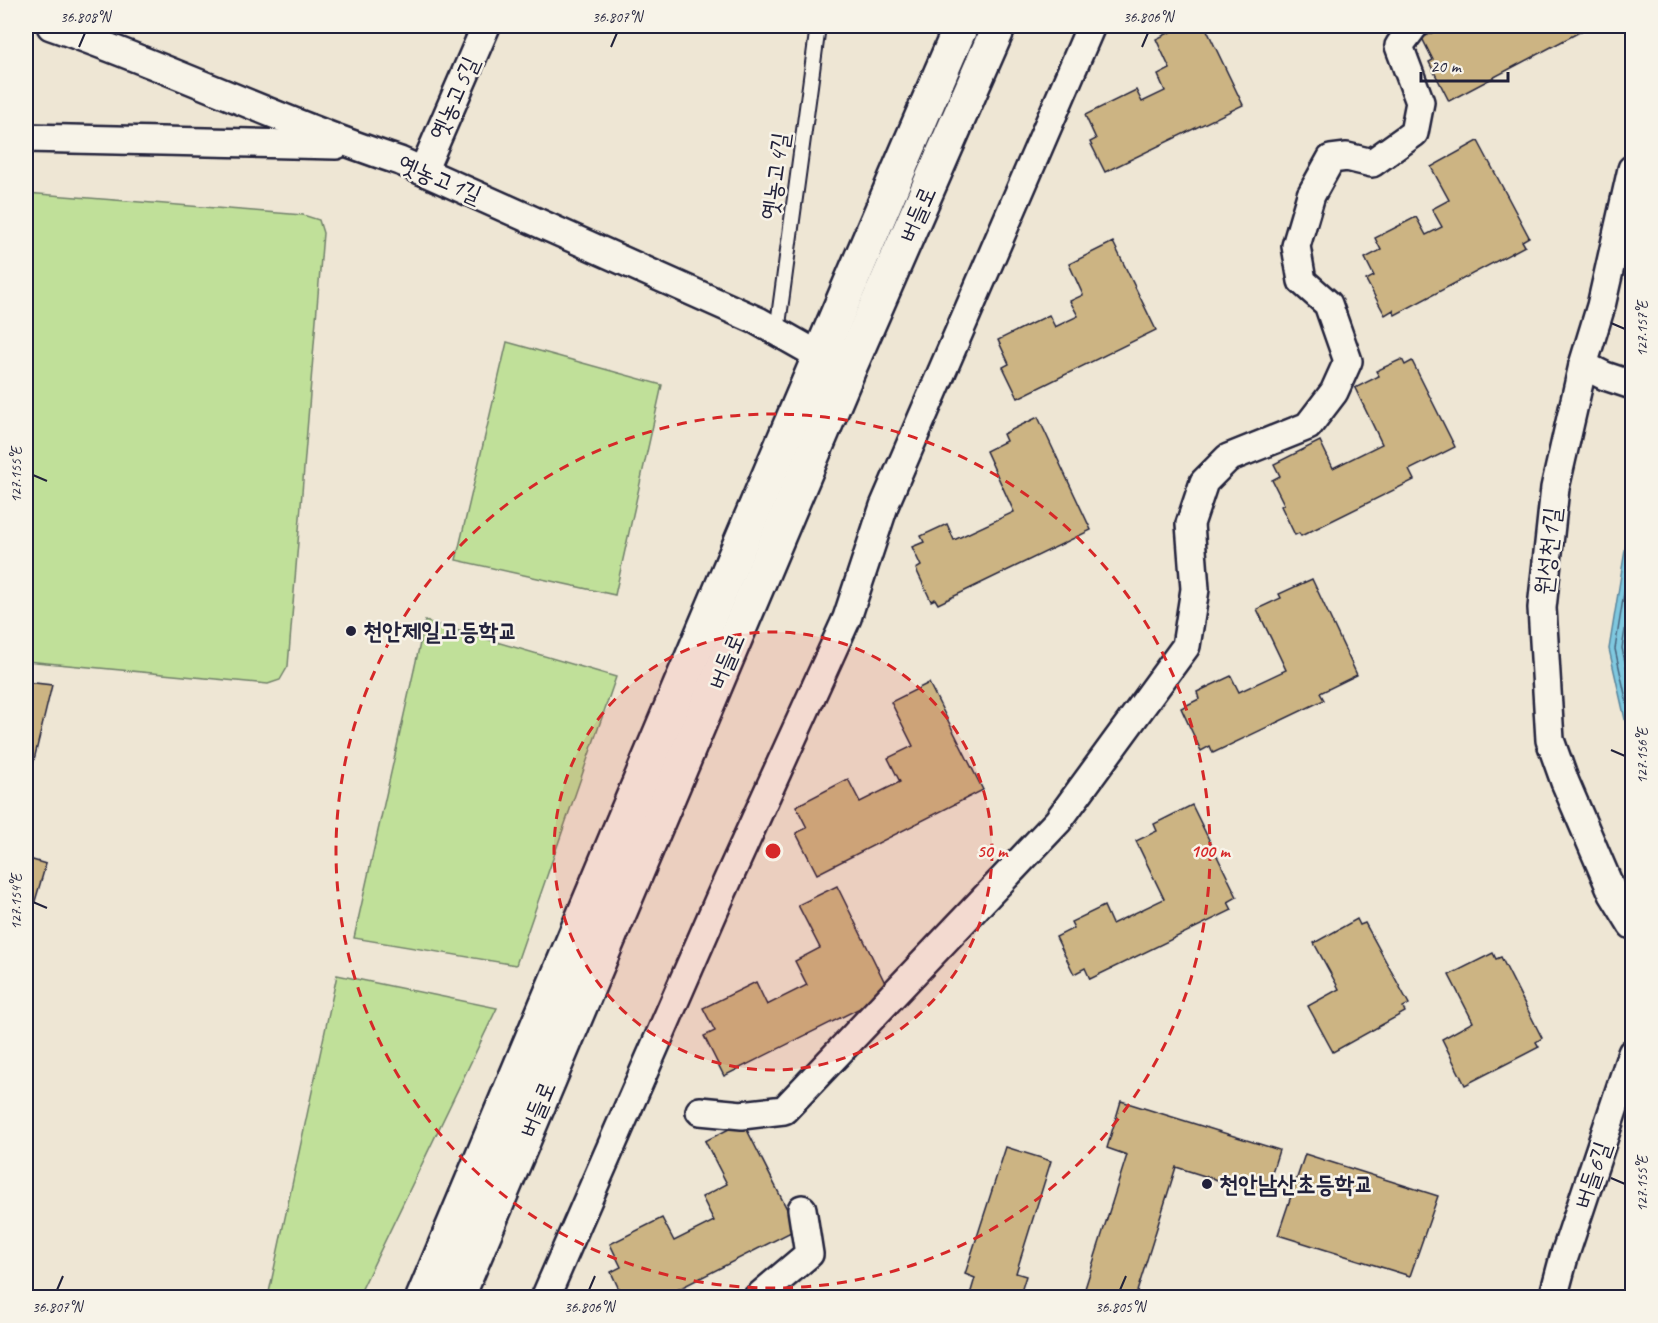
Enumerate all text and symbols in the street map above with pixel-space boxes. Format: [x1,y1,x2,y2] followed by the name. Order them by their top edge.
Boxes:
[60,8,113,27] text: 36.808°N
[592,8,645,27] text: 36.807°N
[1123,8,1176,27] text: 36.806°N
[1421,45,1508,83] scale bar
[422,52,486,144] street label: 옛농고5길
[1430,55,1463,77] text: 20 m
[754,130,796,222] street label: 옛농고4길
[394,148,486,210] street label: 옛농고1길
[892,181,942,247] street label: 버들로
[1633,299,1652,357] text: 127.157°E
[7,445,26,503] text: 127.155°E
[1528,506,1568,596] street label: 원성천1길
[363,616,518,646] place label: 천안제일고등학교
[344,624,358,638] marker: 천안제일고등학교
[701,628,751,694] street label: 버들로
[1633,726,1652,784] text: 127.156°E
[977,840,1009,862] text: 50 m
[1191,840,1231,862] text: 100 m
[763,841,783,861] centre of rings
[7,872,26,930] text: 127.154°E
[512,1076,562,1142] street label: 버들로
[1567,1138,1617,1212] street label: 버들6길
[1633,1154,1652,1212] text: 127.155°E
[1219,1169,1374,1199] place label: 천안남산초등학교
[1200,1177,1214,1191] marker: 천안남산초등학교
[32,1298,85,1317] text: 36.807°N
[564,1298,617,1317] text: 36.806°N
[1095,1298,1148,1317] text: 36.805°N

